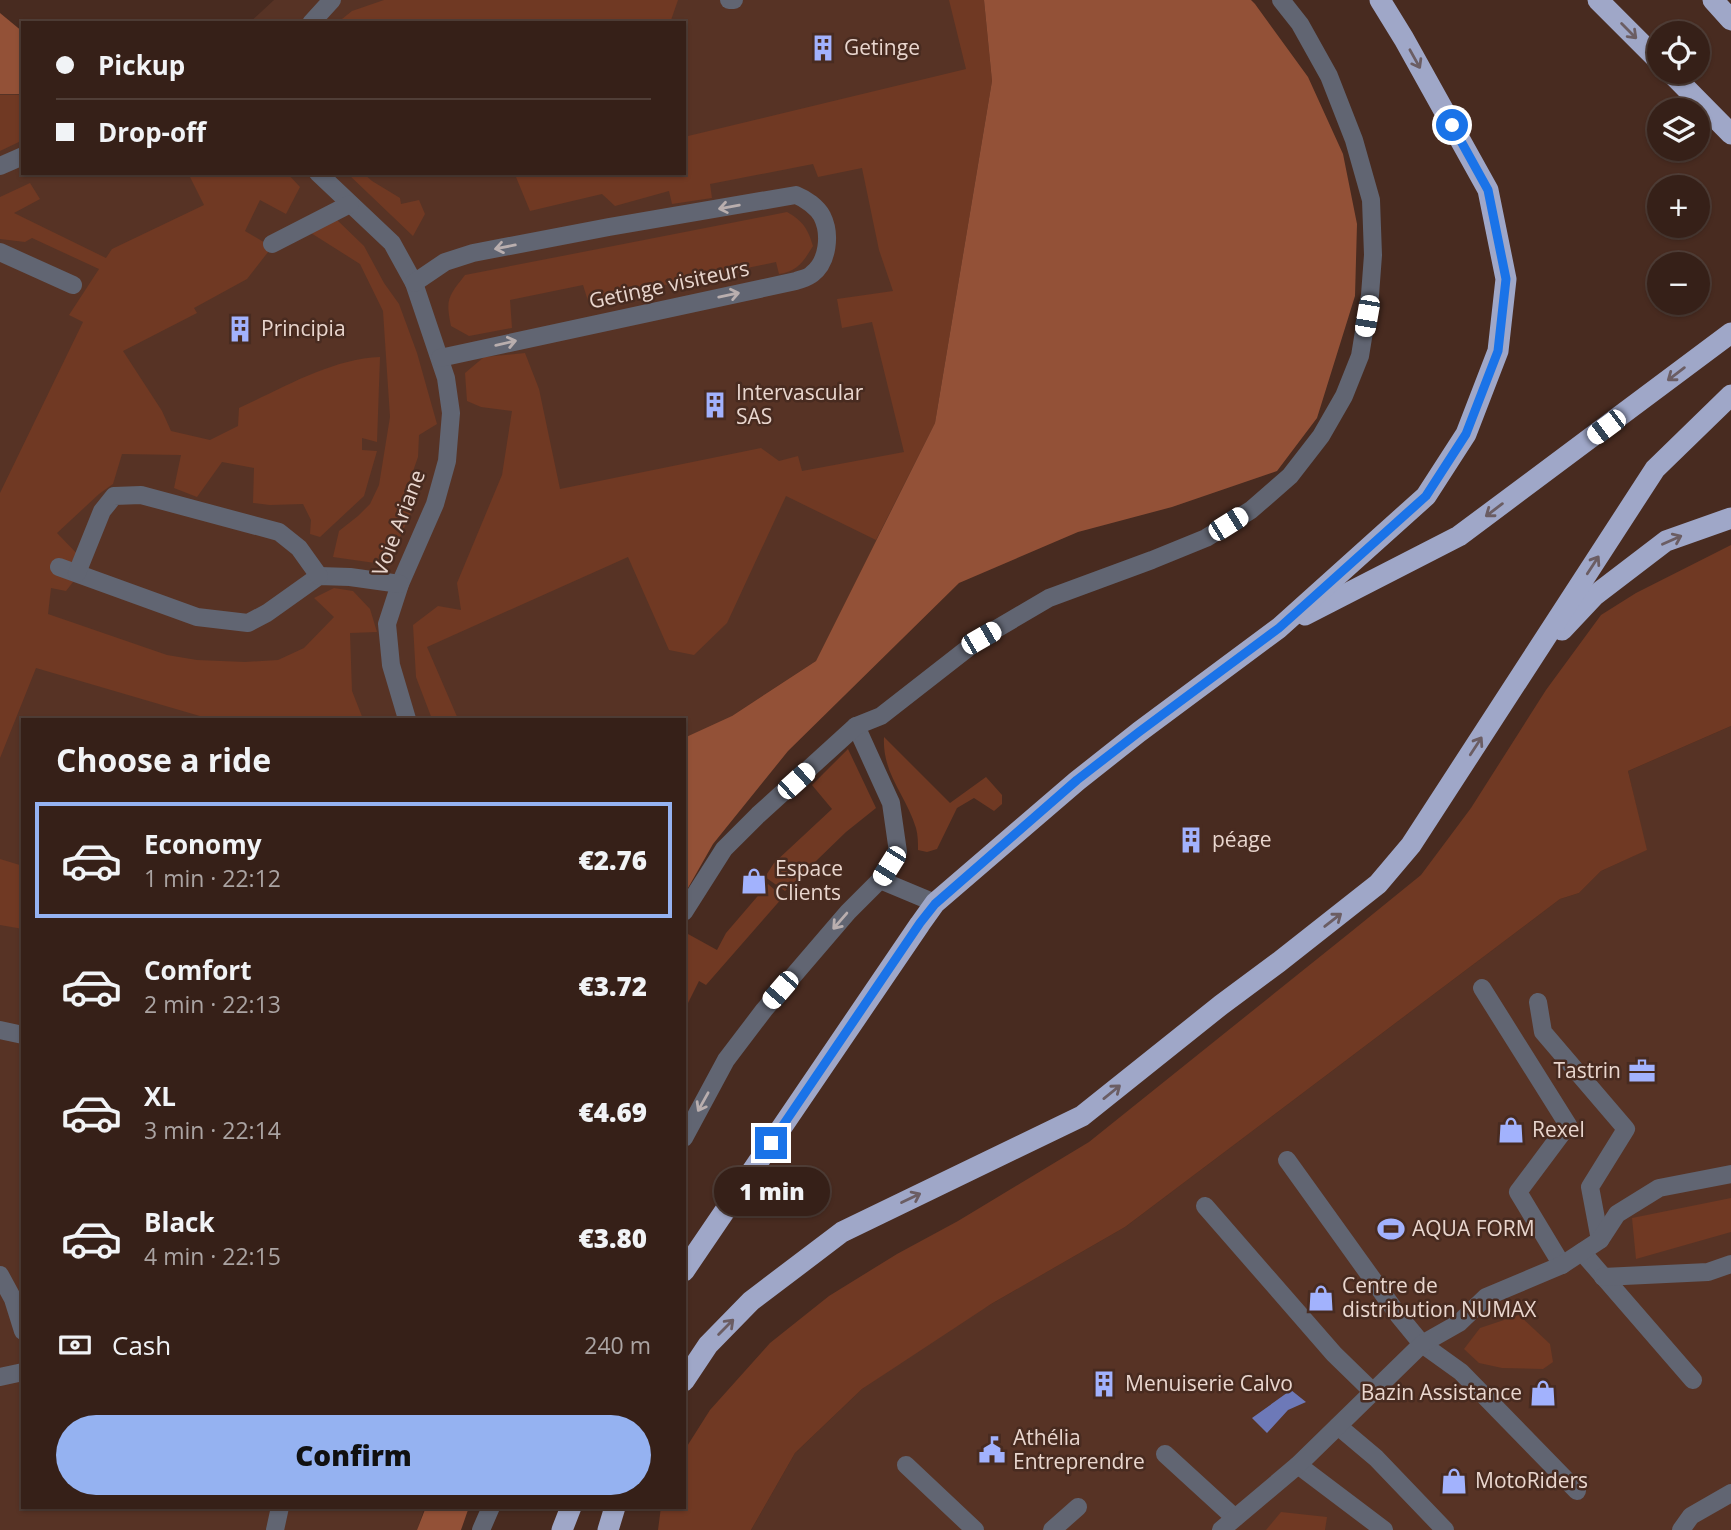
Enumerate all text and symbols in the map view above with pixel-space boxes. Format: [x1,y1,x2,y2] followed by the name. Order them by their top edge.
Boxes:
[1647,21,1710,315] map controls
[1647,21,1710,84] button: locate
[1620,22,1637,39] one-way arrow
[808,33,838,63] building icon: Getinge
[844,33,920,61] place label: Getinge
[98,47,185,83] text: Pickup
[1408,48,1422,68] one-way arrow
[1647,98,1710,161] button: layers
[1436,109,1468,141] route start
[98,114,206,150] text: Drop-off
[1647,175,1710,238] button: +
[718,201,741,214] one-way arrow
[494,241,517,254] one-way arrow
[1647,252,1710,315] button: −
[586,253,752,315] street label: Getinge visiteurs
[717,288,740,302] one-way arrow
[1354,293,1381,339] car
[225,314,255,344] building icon: Principia
[261,314,346,342] place label: Principia
[494,336,517,349] one-way arrow
[1667,367,1686,381] one-way arrow
[736,378,864,430] place label: Intervascular SAS
[700,390,730,420] building icon: Intervascular SAS
[1583,406,1630,448] car
[365,466,431,580] street label: Voie Ariane
[1485,503,1504,517] one-way arrow
[1205,504,1252,544] car
[1661,532,1682,545] one-way arrow
[1586,556,1600,576] one-way arrow
[958,618,1005,658] car
[1469,736,1483,756] one-way arrow
[56,738,271,781] text: Choose a ride
[774,759,819,803] car
[1176,825,1206,855] building icon: péage
[1212,825,1272,853] place label: péage
[144,826,262,862] text: Economy
[60,829,123,892] icon: car
[579,842,647,878] text: €2.76
[869,843,910,889] car
[775,854,843,906] place label: Espace Clients
[144,862,281,894] text: 1 min · 22:12
[739,866,769,896] shop icon: Espace Clients
[832,912,848,930] one-way arrow
[1323,912,1341,928] one-way arrow
[144,952,251,988] text: Comfort
[60,955,123,1018] icon: car
[759,967,802,1013] car
[579,968,647,1004] text: €3.72
[144,988,281,1020] text: 2 min · 22:13
[1554,1056,1621,1084] place label: Tastrin
[1627,1056,1657,1086] office icon: Tastrin
[144,1078,176,1114] text: XL
[60,1081,123,1144] icon: car
[1102,1084,1120,1099] one-way arrow
[696,1091,709,1112] one-way arrow
[579,1094,647,1130] text: €4.69
[144,1114,281,1146] text: 3 min · 22:14
[1496,1115,1526,1145] shop icon: Rexel
[1532,1115,1585,1143] place label: Rexel
[755,1127,787,1159] route end
[713,1168,829,1216] callout: 1 min
[739,1175,805,1207] text: 1 min
[900,1191,921,1204] one-way arrow
[144,1204,215,1240] text: Black
[60,1207,123,1270] icon: car
[1376,1214,1406,1244] sports icon: AQUA FORM
[1412,1214,1535,1242] place label: AQUA FORM
[579,1220,647,1256] text: €3.80
[144,1240,281,1272] text: 4 min · 22:15
[1342,1271,1537,1323] place label: Centre de distribution NUMAX
[1306,1283,1336,1313] shop icon: Centre de distribution NUMAX
[717,1319,734,1336] one-way arrow
[56,1326,94,1364] icon: cash
[112,1327,171,1363] text: Cash
[584,1329,651,1361] text: 240 m
[1089,1369,1119,1399] building icon: Menuiserie Calvo
[1125,1369,1293,1397] place label: Menuiserie Calvo
[1361,1378,1522,1406] place label: Bazin Assistance
[1528,1378,1558,1408] shop icon: Bazin Assistance
[56,1415,651,1495] button: Confirm
[1013,1423,1145,1475] place label: Athélia Entreprendre
[977,1435,1007,1465] public building icon: Athélia Entreprendre
[1439,1466,1469,1496] shop icon: MotoRiders
[1475,1466,1588,1494] place label: MotoRiders

